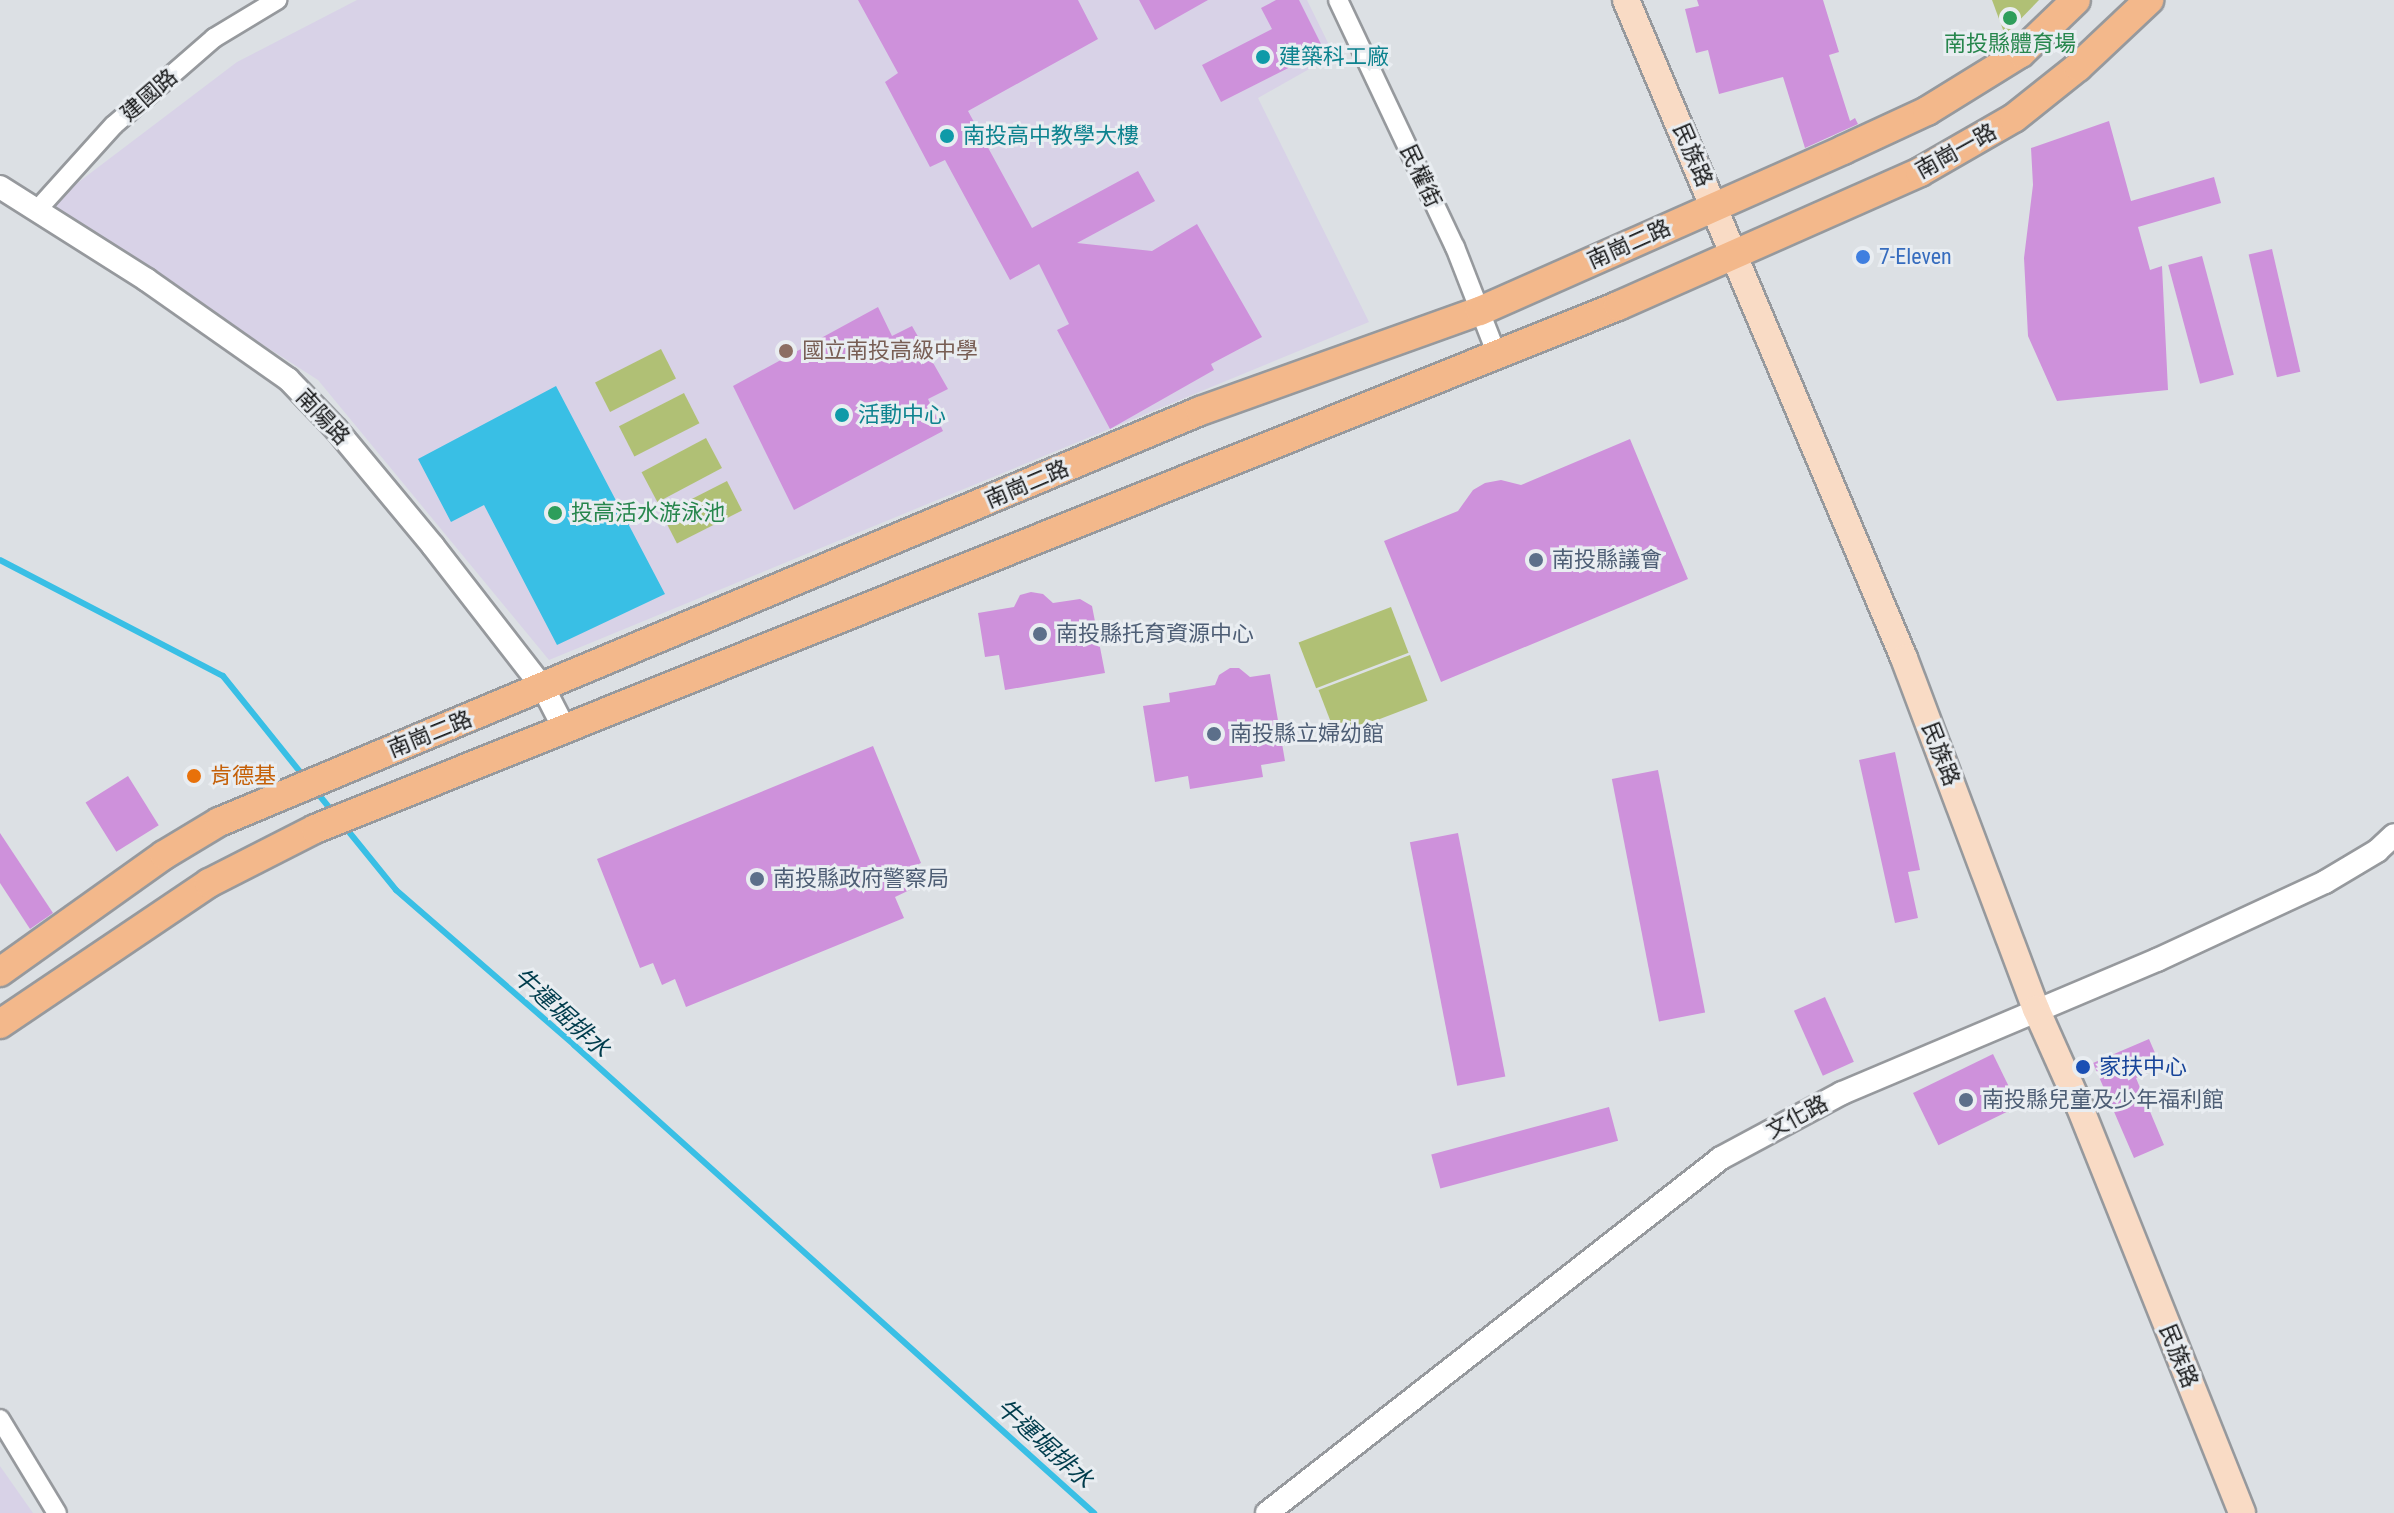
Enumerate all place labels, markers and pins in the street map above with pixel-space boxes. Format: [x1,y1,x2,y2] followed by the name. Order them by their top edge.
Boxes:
[2001,9,2019,27] marker: 南投縣體育場
[1944,31,2076,57] place label: 南投縣體育場
[1279,44,1389,70] place label: 建築科工廠
[1254,48,1272,66] marker: 建築科工廠
[963,123,1139,149] place label: 南投高中教學大樓
[938,127,956,145] marker: 南投高中教學大樓
[1879,244,1952,270] place label: 7-Eleven
[1854,248,1872,266] marker: 7-Eleven
[802,338,978,364] place label: 國立南投高級中學
[777,342,795,360] marker: 國立南投高級中學
[858,402,946,428] place label: 活動中心
[833,406,851,424] marker: 活動中心
[571,500,725,526] place label: 投高活水游泳池
[546,504,564,522] marker: 投高活水游泳池
[1552,547,1662,573] place label: 南投縣議會
[1527,551,1545,569] marker: 南投縣議會
[1056,621,1254,647] place label: 南投縣托育資源中心
[1031,625,1049,643] marker: 南投縣托育資源中心
[1230,721,1384,747] place label: 南投縣立婦幼館
[1205,725,1223,743] marker: 南投縣立婦幼館
[210,763,276,789] place label: 肯德基
[185,767,203,785] marker: 肯德基
[773,866,949,892] place label: 南投縣政府警察局
[748,870,766,888] marker: 南投縣政府警察局
[2099,1054,2187,1080] place label: 家扶中心
[2074,1058,2092,1076] marker: 家扶中心
[1982,1087,2224,1113] place label: 南投縣兒童及少年福利館
[1957,1091,1975,1109] marker: 南投縣兒童及少年福利館

